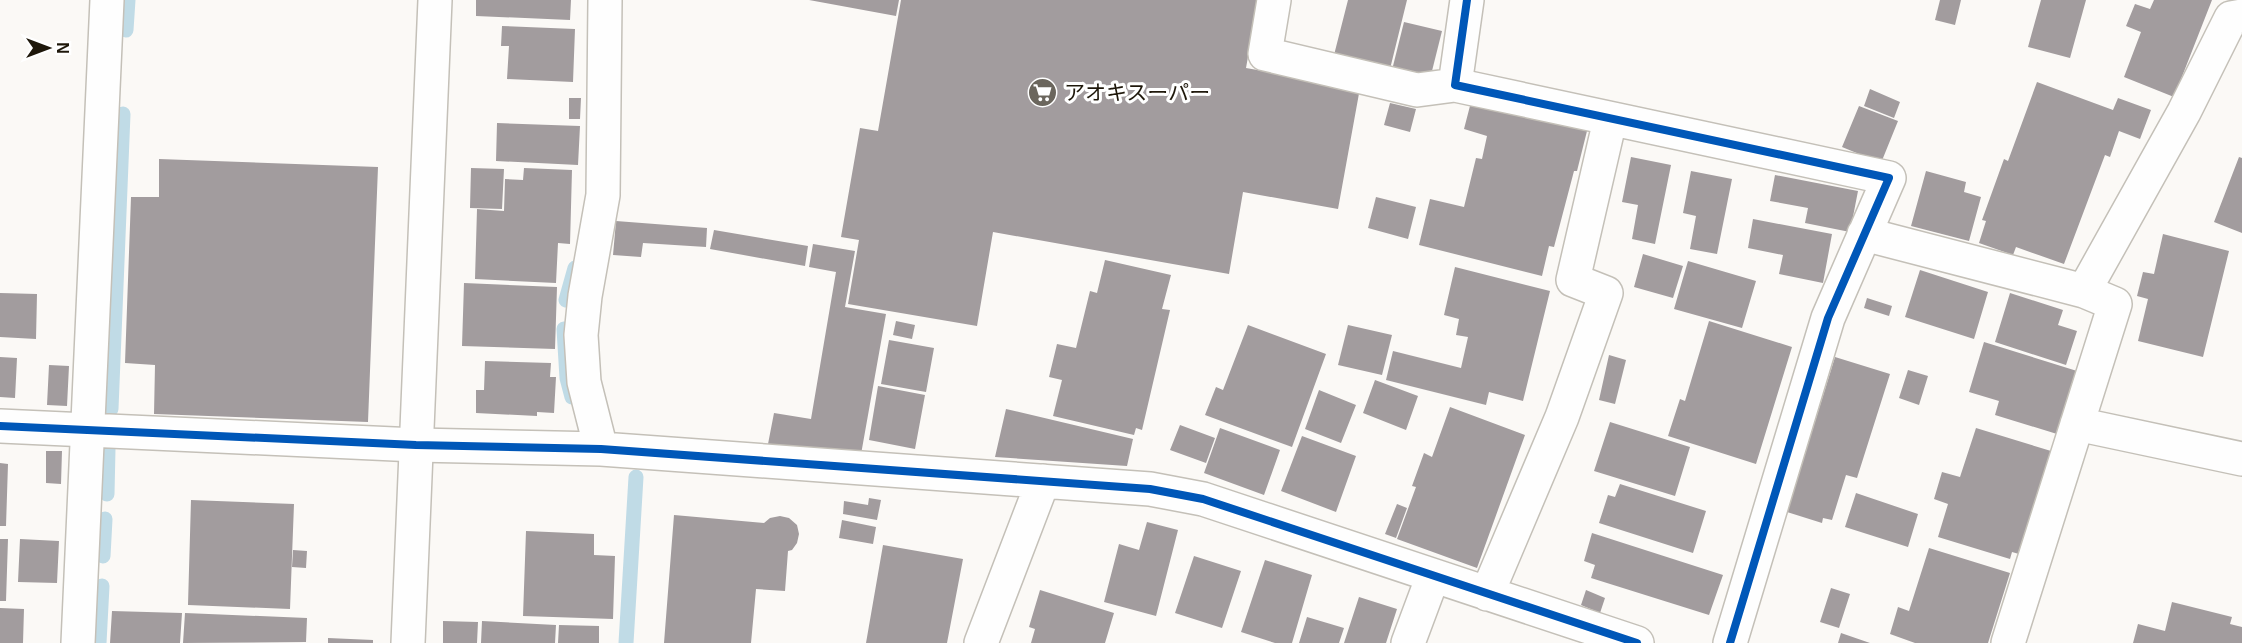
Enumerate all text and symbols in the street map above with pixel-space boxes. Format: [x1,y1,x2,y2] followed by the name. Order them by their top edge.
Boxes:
[18,18,78,78] north arrow
[54,42,71,54] text: N
[1027,76,1059,108] supermarket icon: アオキスーパー
[1064,81,1210,104] place label: アオキスーパー

